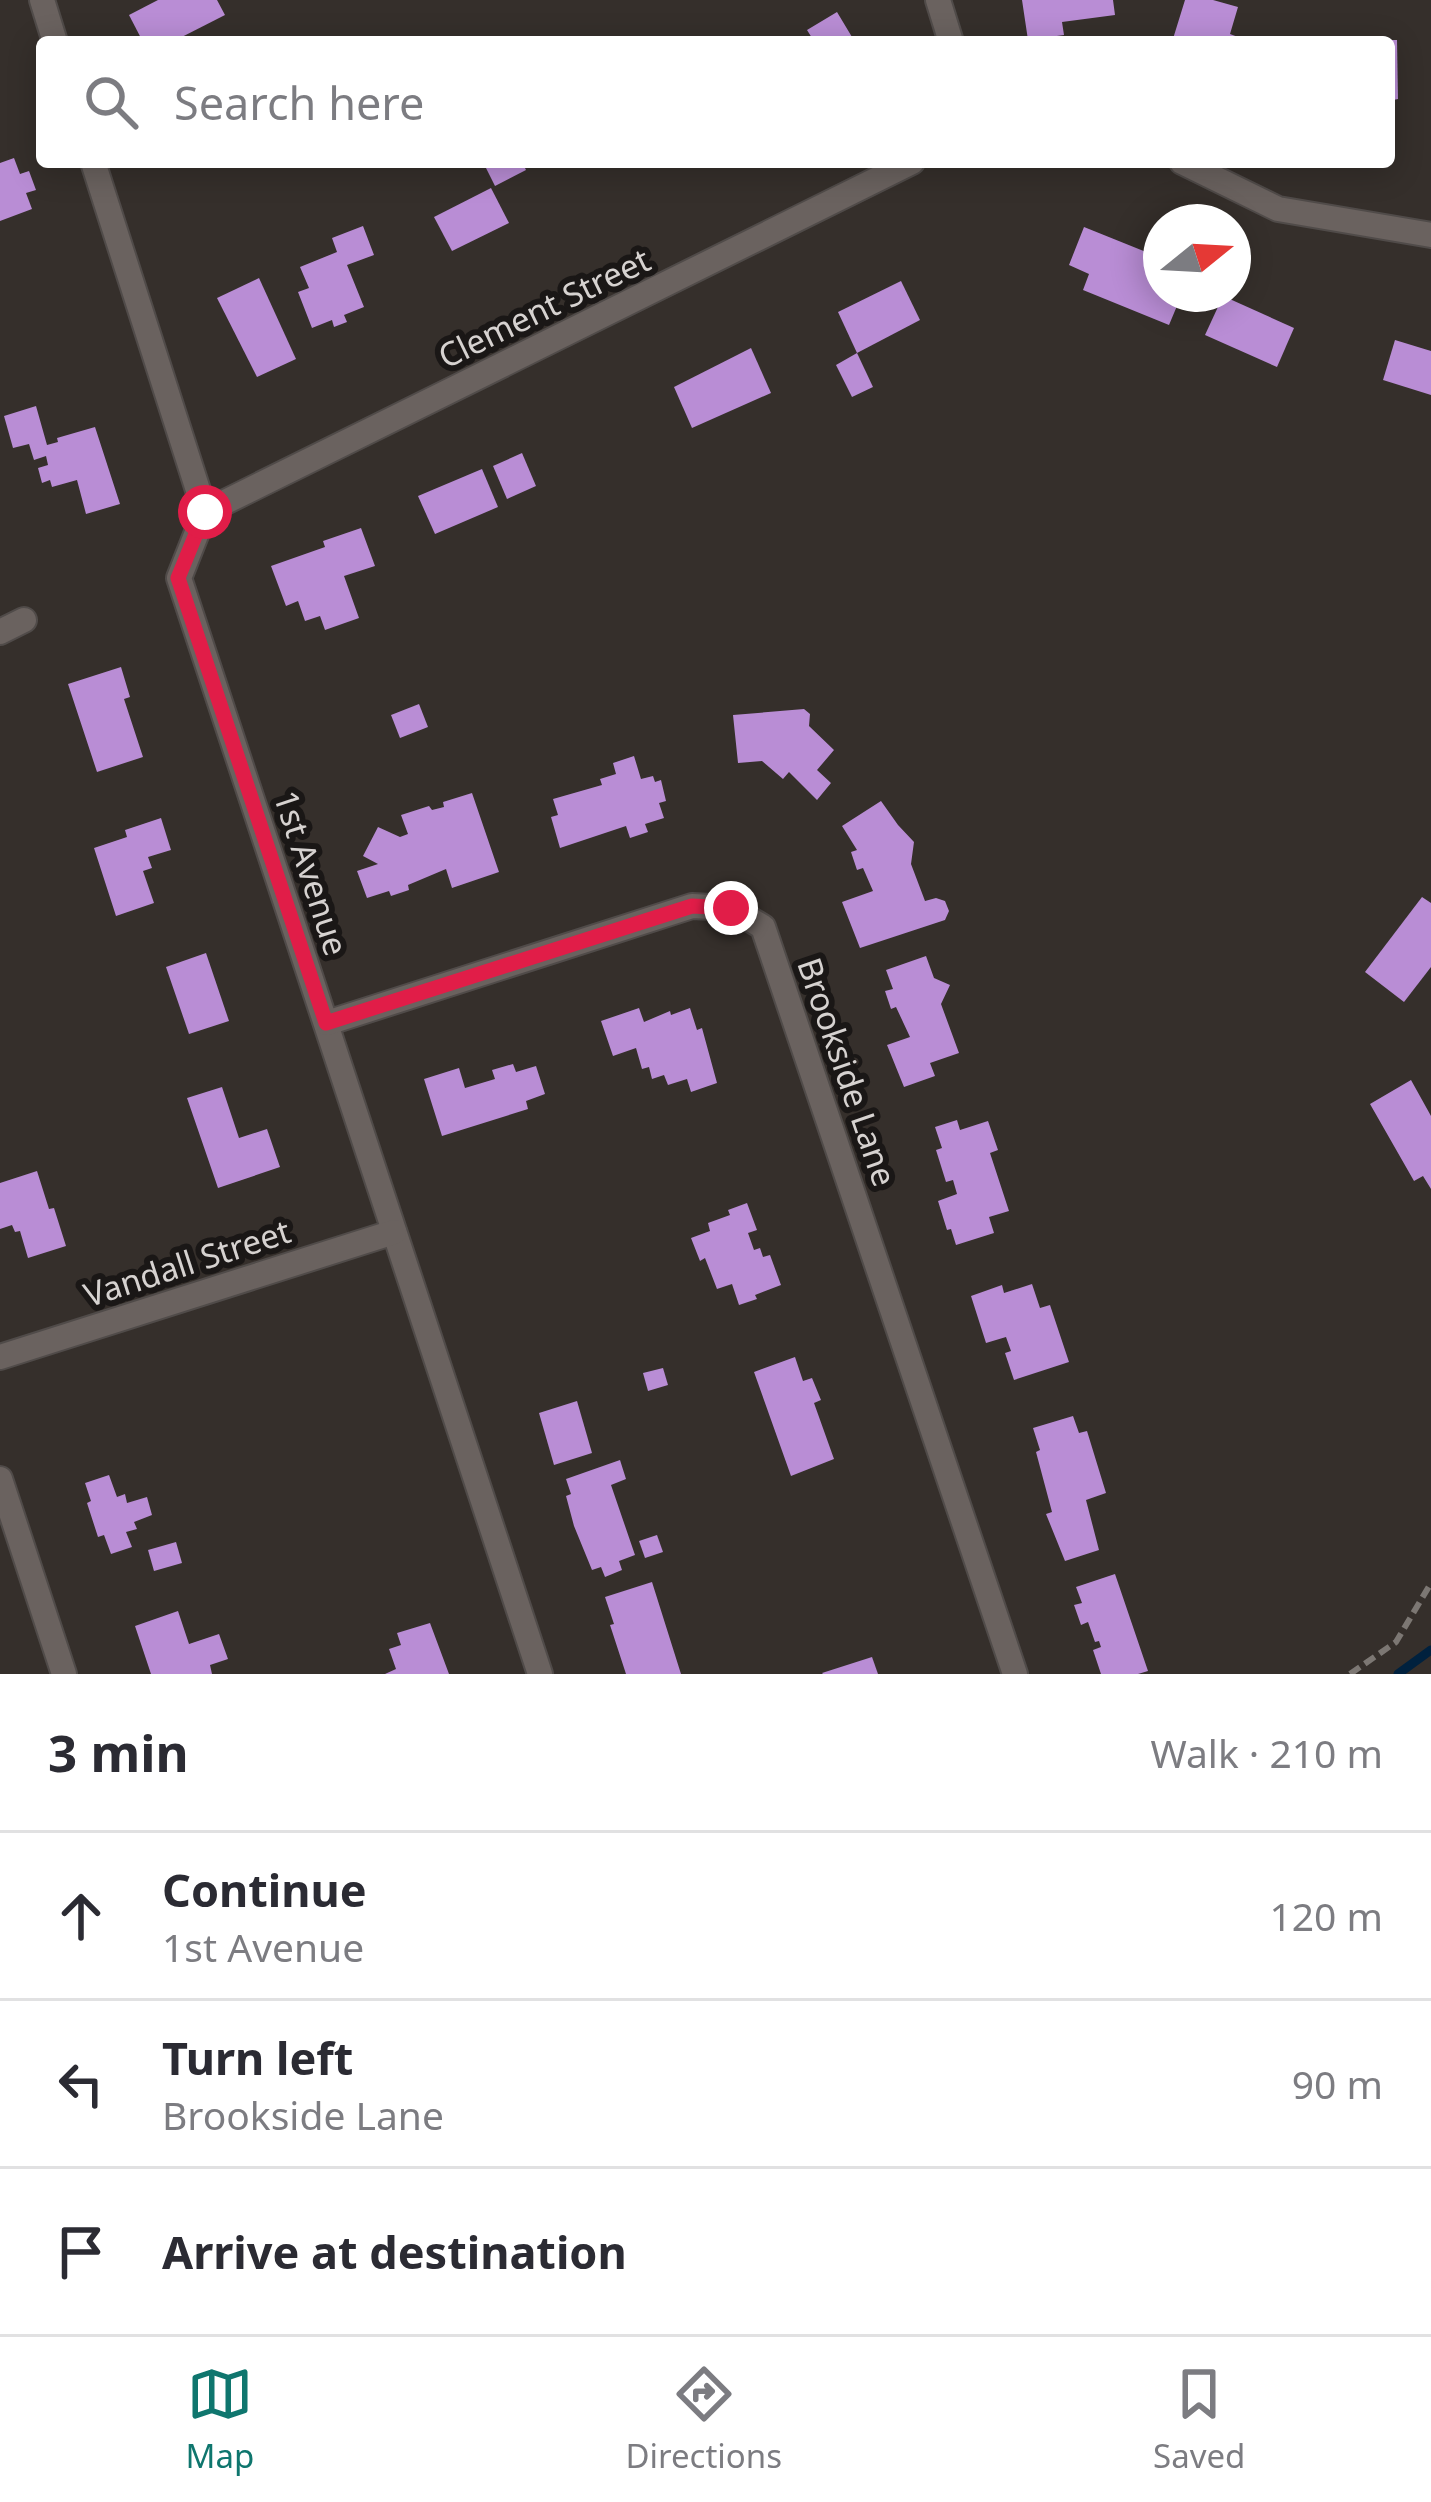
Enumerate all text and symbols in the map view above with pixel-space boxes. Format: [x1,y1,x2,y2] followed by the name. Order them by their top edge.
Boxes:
[36,36,1395,168] search box
[78,69,144,135] icon: search
[174,72,424,133] text: Search here
[1143,204,1251,312] north arrow
[430,237,657,378] street label: Clement Street
[178,485,232,539] route start
[264,785,359,961] street label: 1st Avenue
[704,881,758,935] route end
[787,952,908,1192] street label: Brookside Lane
[78,1208,296,1317] street label: Vandall Street
[48,1717,189,1787] text: 3 min
[1150,1726,1383,1779] text: Walk · 210 m
[162,1859,367,1920] text: Continue
[48,1883,114,1949] icon: ahead
[1269,1889,1383,1942] text: 120 m
[162,1920,364,1973] text: 1st Avenue
[162,2027,353,2088] text: Turn left
[48,2051,114,2117] icon: left
[1292,2057,1383,2110] text: 90 m
[162,2088,444,2141] text: Brookside Lane
[48,2219,114,2285] icon: arrive
[162,2221,627,2282] text: Arrive at destination
[186,2361,254,2478] tab: Map
[625,2361,782,2478] tab: Directions
[1153,2361,1245,2478] tab: Saved

